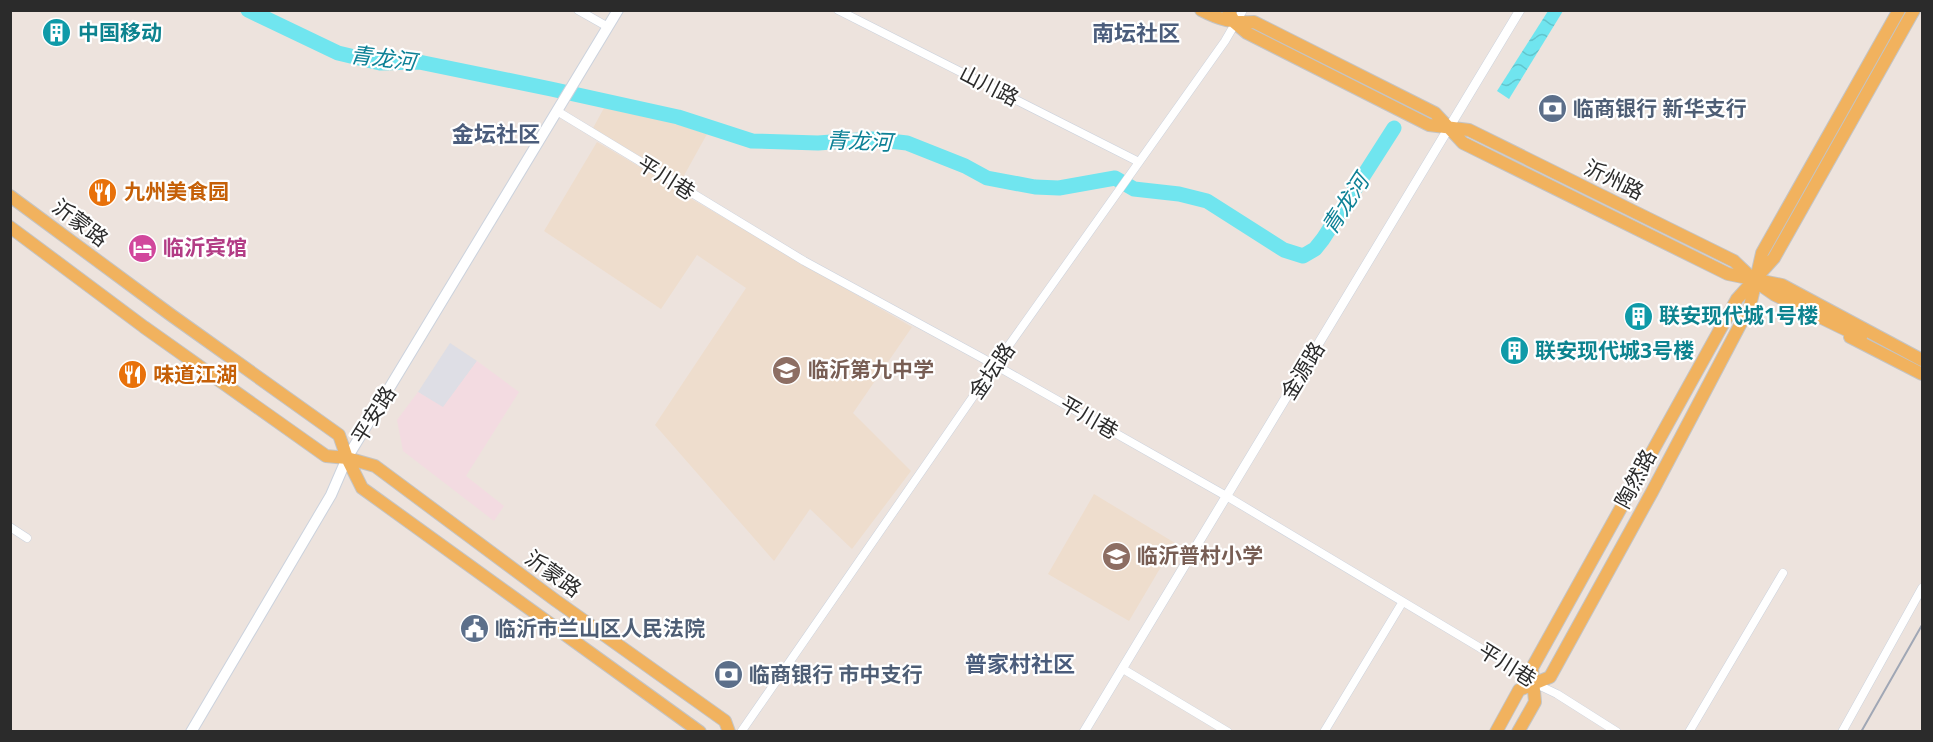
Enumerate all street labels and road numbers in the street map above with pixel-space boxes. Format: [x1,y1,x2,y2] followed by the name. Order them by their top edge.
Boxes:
[955,58,1024,112] street label: 山川路
[632,149,701,206] street label: 平川巷
[1580,153,1649,205] street label: 沂州路
[47,192,114,252] street label: 沂蒙路
[1274,336,1330,405] street label: 金源路
[962,337,1021,404] street label: 金坛路
[345,380,402,449] street label: 平安路
[1055,389,1124,445] street label: 平川巷
[1608,444,1662,513] street label: 陶然路
[520,543,587,603] street label: 沂蒙路
[1473,636,1542,693] street label: 平川巷

